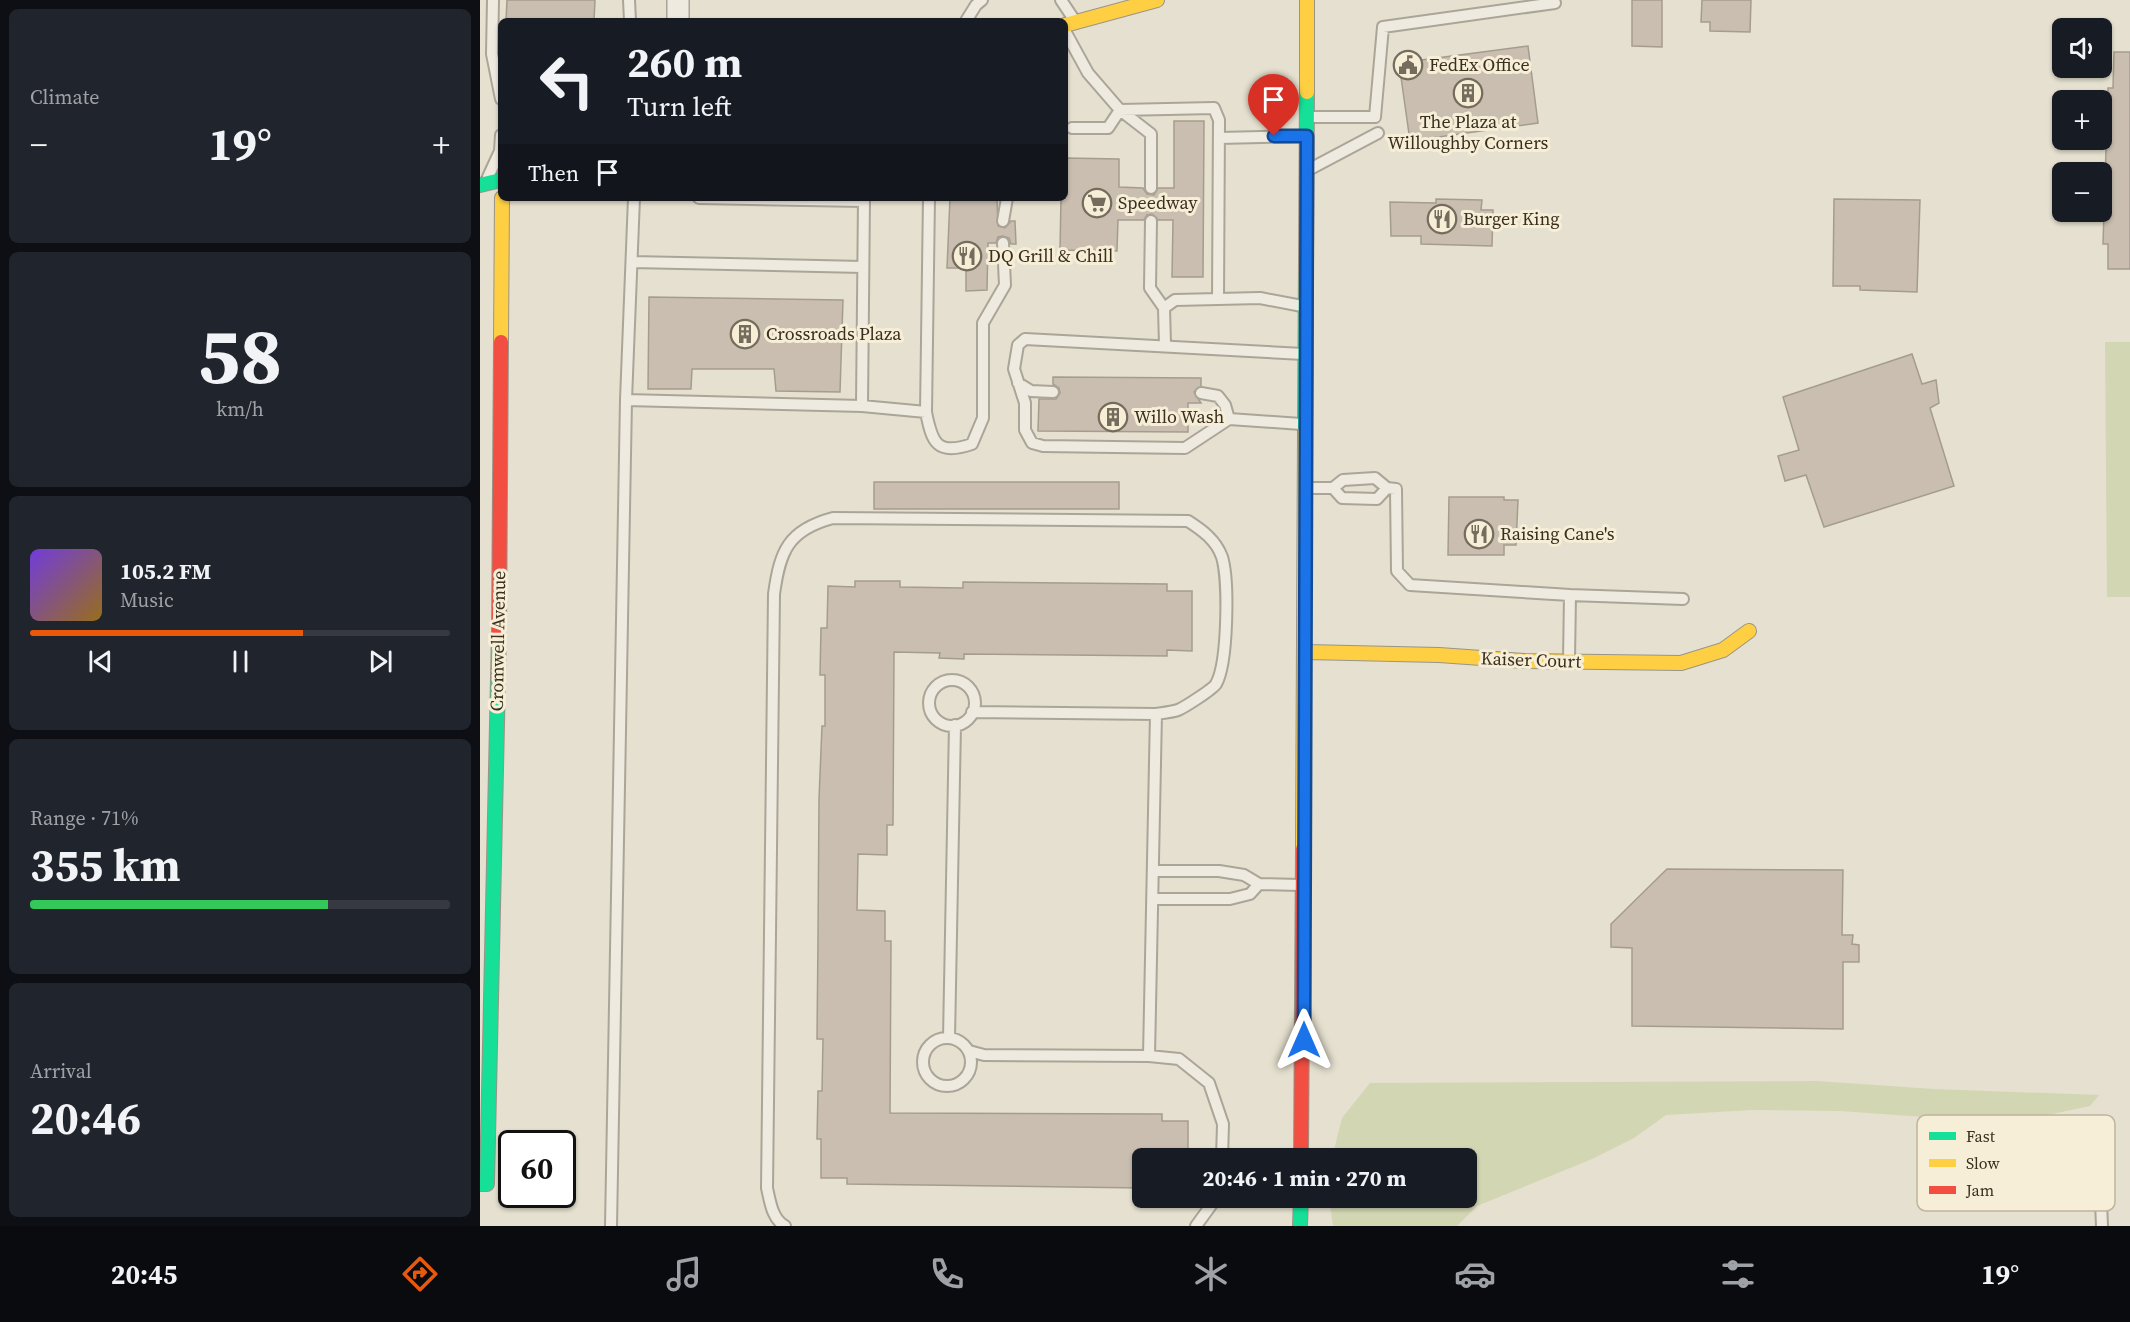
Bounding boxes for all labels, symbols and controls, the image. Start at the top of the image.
map controls [2052,18,2112,222]
button: sound [2052,18,2112,78]
text: 260 m [627,33,742,91]
icon: left [528,42,606,120]
public building icon: FedEx Office [1392,49,1424,81]
place label: FedEx Office [1429,52,1530,77]
pin [1248,74,1299,136]
building icon: The Plaza at Willoughby Corners [1452,77,1484,109]
text: Climate [30,83,99,111]
icon: arrive [1257,83,1290,116]
text: Turn left [627,88,731,125]
button: + [2052,90,2112,150]
place label: The Plaza at Willoughby Corners [1388,109,1549,155]
text: 19° [208,113,272,175]
text: − [30,122,48,167]
text: + [432,122,450,167]
icon: arrive [591,156,624,189]
text: Then [528,158,579,188]
button: − [2052,162,2112,222]
supermarket icon: Speedway [1081,187,1113,219]
place label: Speedway [1118,190,1198,215]
restaurant icon: Burger King [1426,203,1458,235]
place label: Burger King [1463,206,1560,231]
restaurant icon: DQ Grill & Chill [951,240,983,272]
place label: DQ Grill & Chill [988,243,1113,268]
text: 58 [198,302,282,409]
building icon: Crossroads Plaza [729,318,761,350]
place label: Crossroads Plaza [766,321,902,346]
text: km/h [216,395,264,423]
building icon: Willo Wash [1097,401,1129,433]
place label: Willo Wash [1134,404,1224,429]
restaurant icon: Raising Cane's [1463,518,1495,550]
place label: Raising Cane's [1500,521,1615,546]
text: 105.2 FM [120,556,211,586]
street label: Cromwell Avenue [484,570,511,712]
text: Music [120,586,174,614]
icon: previous [84,645,117,678]
icon: pause [224,645,257,678]
icon: next [364,645,397,678]
street label: Kaiser Court [1480,645,1582,674]
text: Range · 71% [30,804,139,832]
text: 355 km [30,834,181,896]
position arrow [1272,1008,1336,1072]
text: Arrival [30,1057,92,1085]
text: 20:46 [30,1087,141,1149]
legend [1917,1115,2115,1211]
text: Fast [1966,1125,1996,1147]
speed limit sign: 60 [498,1130,576,1208]
text: Slow [1966,1152,2001,1174]
text: 20:46 · 1 min · 270 m [1203,1163,1406,1193]
text: Jam [1965,1179,1994,1201]
icon: directions [399,1253,441,1295]
icon: music [663,1253,705,1295]
icon: phone [926,1253,968,1295]
icon: climate [1190,1253,1232,1295]
icon: car [1454,1253,1496,1295]
icon: filters [1717,1253,1759,1295]
text: 20:45 [111,1256,177,1293]
text: 19° [1981,1256,2019,1293]

